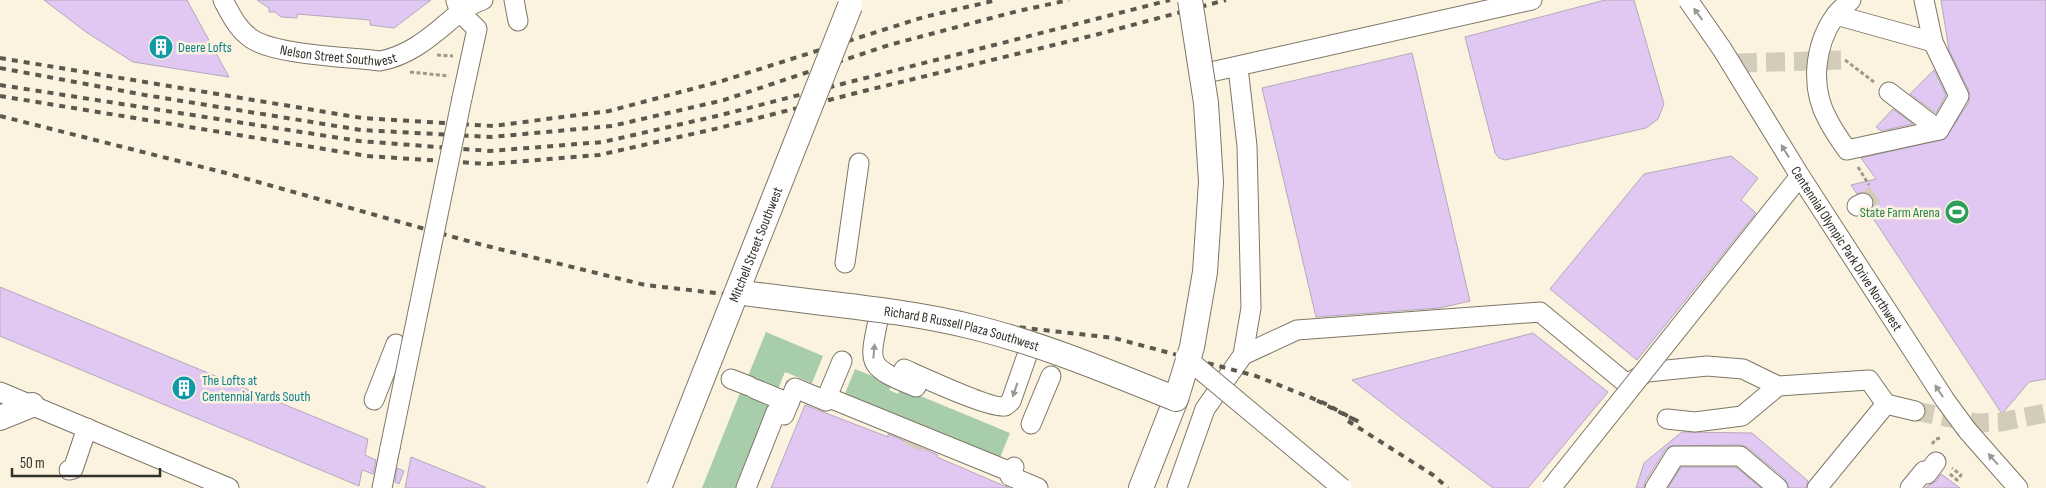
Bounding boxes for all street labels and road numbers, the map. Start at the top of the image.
street label: Nelson Street Southwest [279,41,399,70]
street label: Centennial Olympic Park Drive Northwest [1787,163,1906,334]
street label: Mitchell Street Southwest [725,184,786,304]
street label: Richard B Russell Plaza Southwest [883,302,1042,354]

